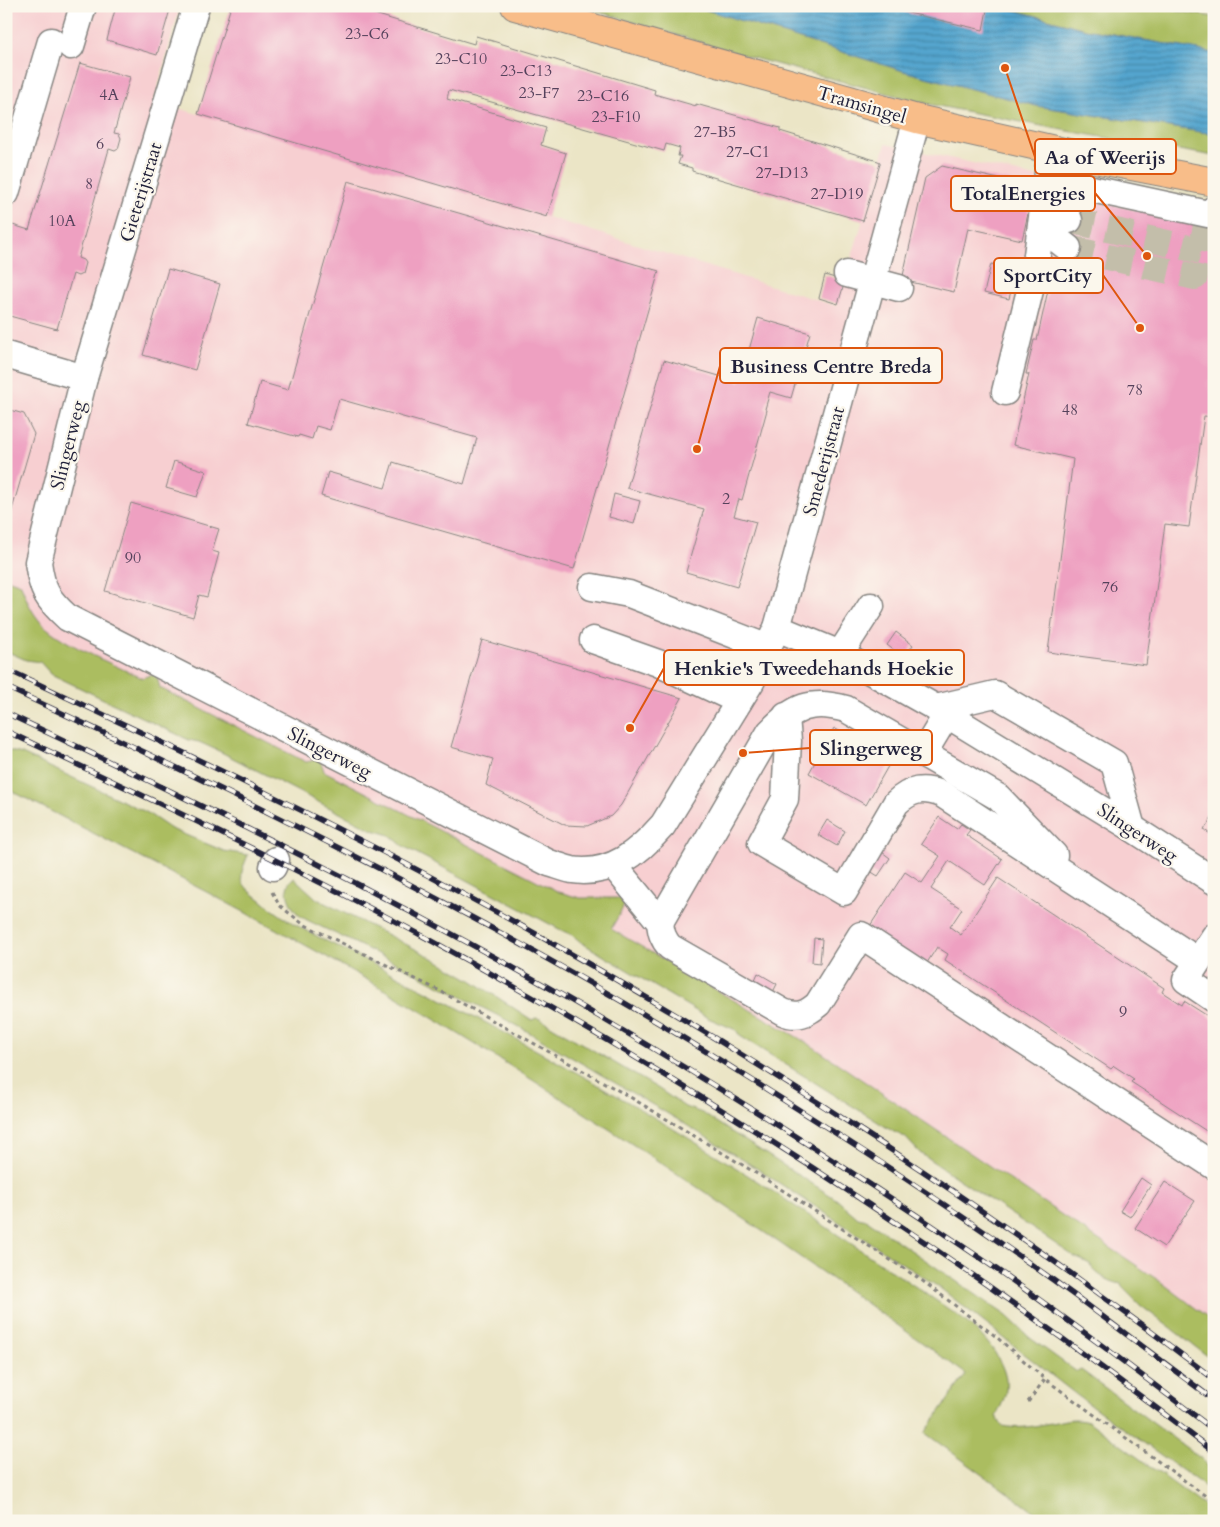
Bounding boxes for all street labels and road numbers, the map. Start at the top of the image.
street label: Tramsingel [814,80,910,130]
street label: Gieterijstraat [113,139,168,245]
street label: Slingerweg [44,398,92,493]
street label: Smederijstraat [797,404,851,519]
street label: Slingerweg [283,721,376,785]
street label: Slingerweg [1092,797,1183,869]

